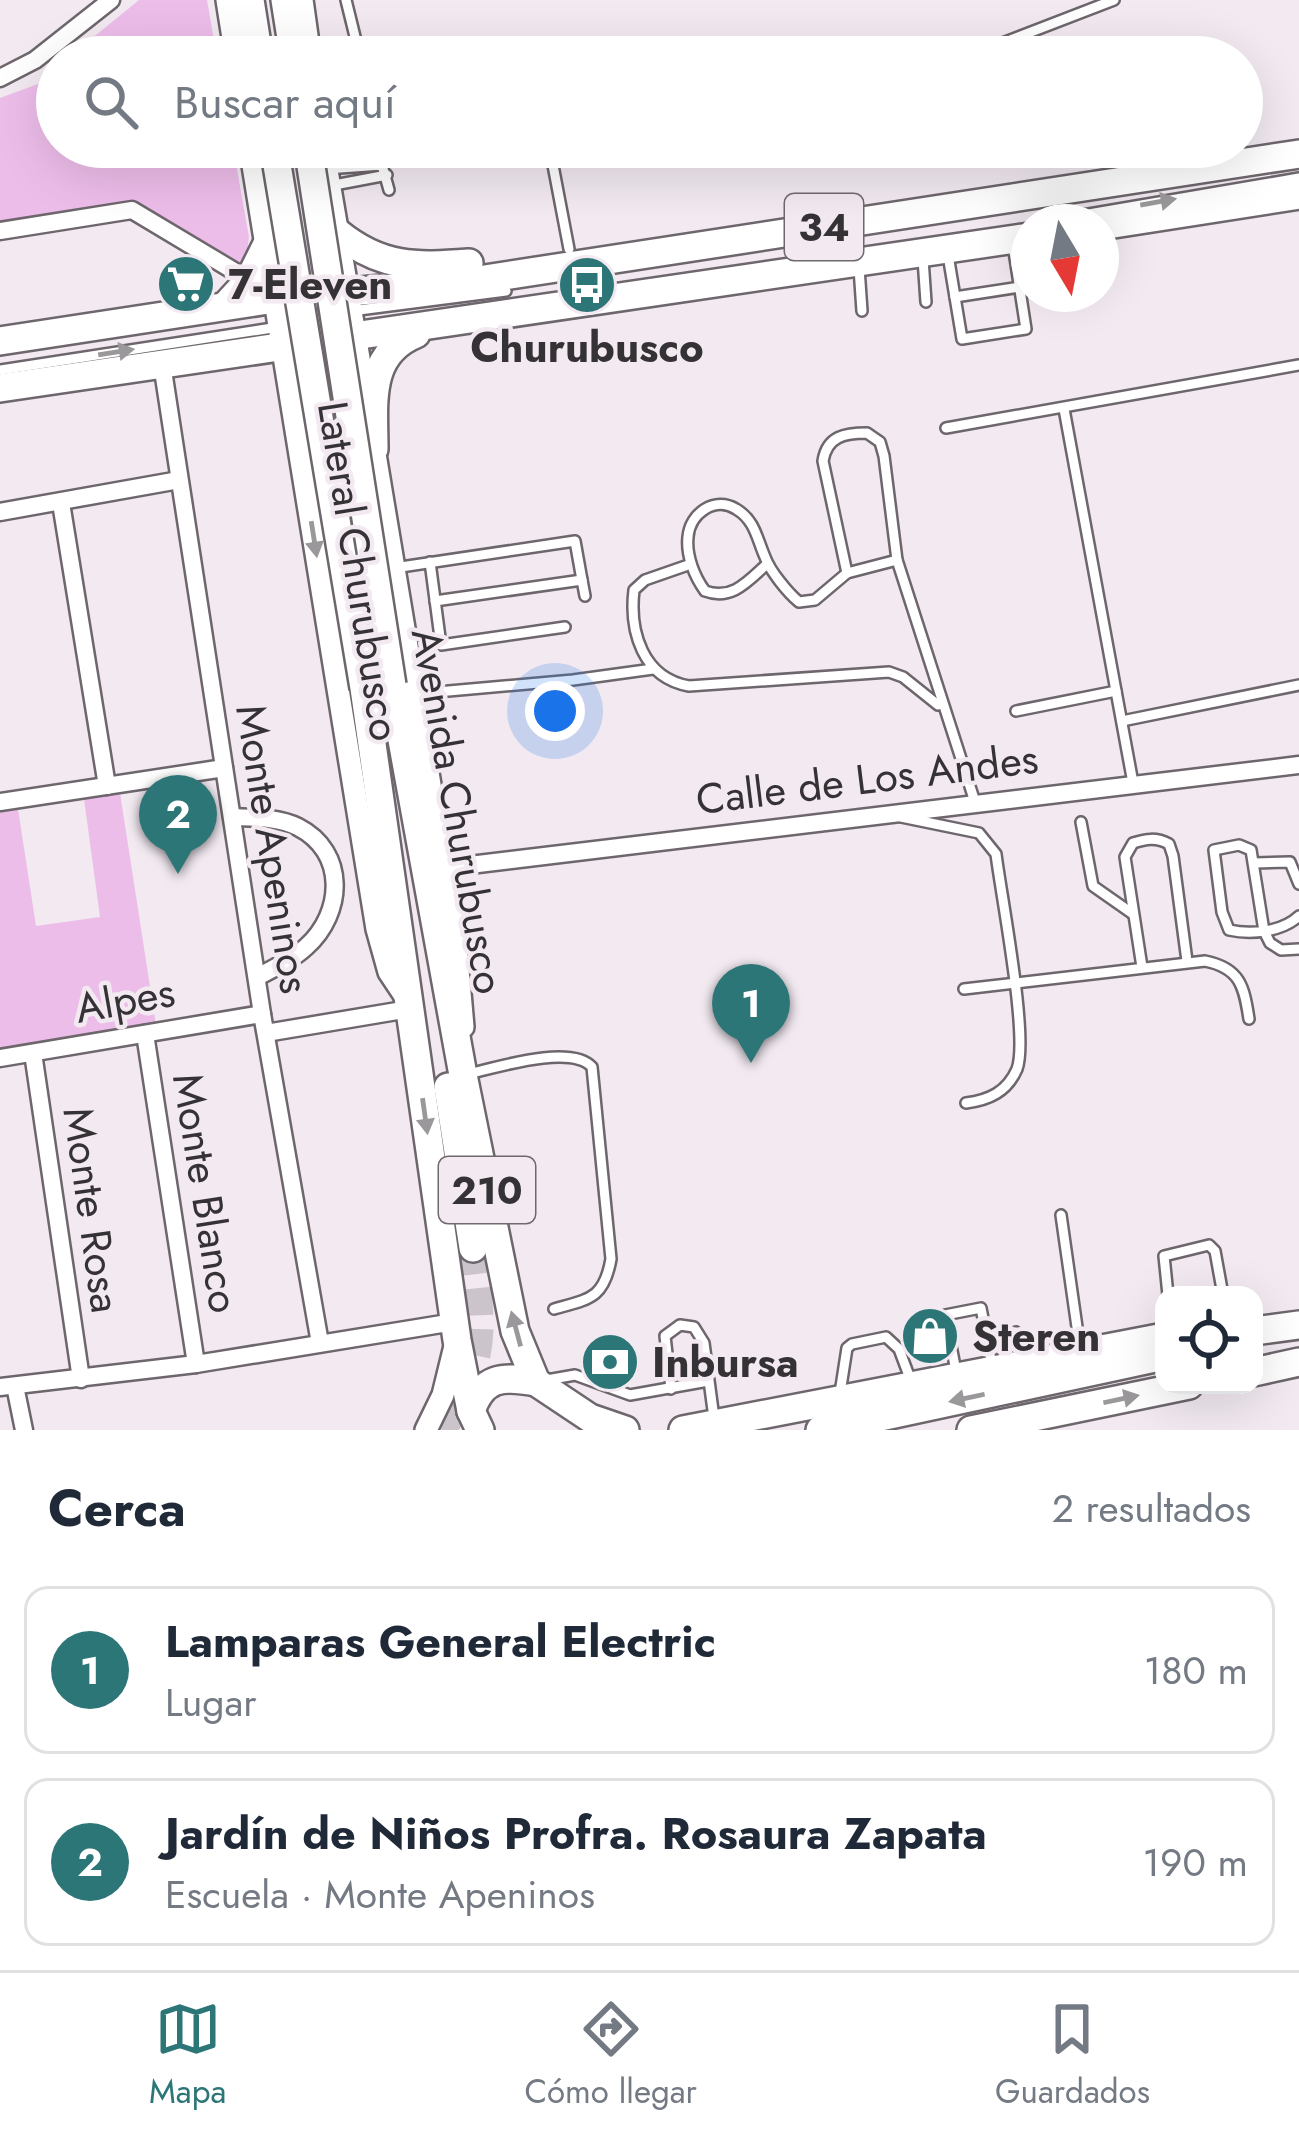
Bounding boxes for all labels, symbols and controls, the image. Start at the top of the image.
search box [36,36,1263,168]
icon: search [78,69,144,135]
text: Buscar aquí [174,70,396,135]
one-way arrow [1139,193,1177,211]
road number: 34 [785,194,863,260]
north arrow [1011,204,1119,312]
supermarket icon: 7-Eleven [155,253,217,315]
place label: 7-Eleven [228,254,392,315]
bus stop icon: Churubusco [556,254,618,316]
place label: Churubusco [470,317,704,378]
one-way arrow [97,343,135,361]
street label: Lateral Churubusco [302,397,416,745]
one-way arrow [306,520,324,558]
street label: Avenida Churubusco [396,623,520,999]
your location [525,681,585,741]
street label: Monte Apeninos [220,700,326,998]
street label: Calle de Los Andes [692,728,1042,830]
pin: 2 [139,775,217,874]
street label: Alpes [71,961,179,1039]
pin: 1 [712,964,790,1063]
street label: Monte Blanco [157,1069,255,1317]
one-way arrow [416,1098,435,1135]
street label: Monte Rosa [47,1103,137,1317]
road number: 210 [439,1157,535,1223]
map controls [1155,1286,1263,1394]
button: locate [1155,1286,1263,1394]
shop icon: Steren [899,1305,961,1367]
place label: Steren [972,1306,1101,1367]
one-way arrow [506,1310,525,1347]
bank icon: Inbursa [579,1331,641,1393]
place label: Inbursa [652,1332,799,1393]
one-way arrow [1103,1389,1141,1408]
one-way arrow [948,1390,986,1409]
text: Cerca [48,1471,186,1545]
text: 2 resultados [1052,1480,1251,1537]
text: Lamparas General Electric [165,1609,716,1674]
text: 1 [80,1642,100,1699]
text: 180 m [1144,1642,1248,1699]
text: Lugar [165,1674,257,1731]
text: Jardín de Niños Profra. Rosaura Zapata [165,1801,987,1866]
text: 2 [77,1834,103,1891]
text: 190 m [1142,1834,1248,1891]
text: Escuela · Monte Apeninos [165,1866,595,1923]
tab: Mapa [149,1996,226,2115]
tab: Cómo llegar [524,1996,697,2115]
tab: Guardados [995,1996,1150,2115]

